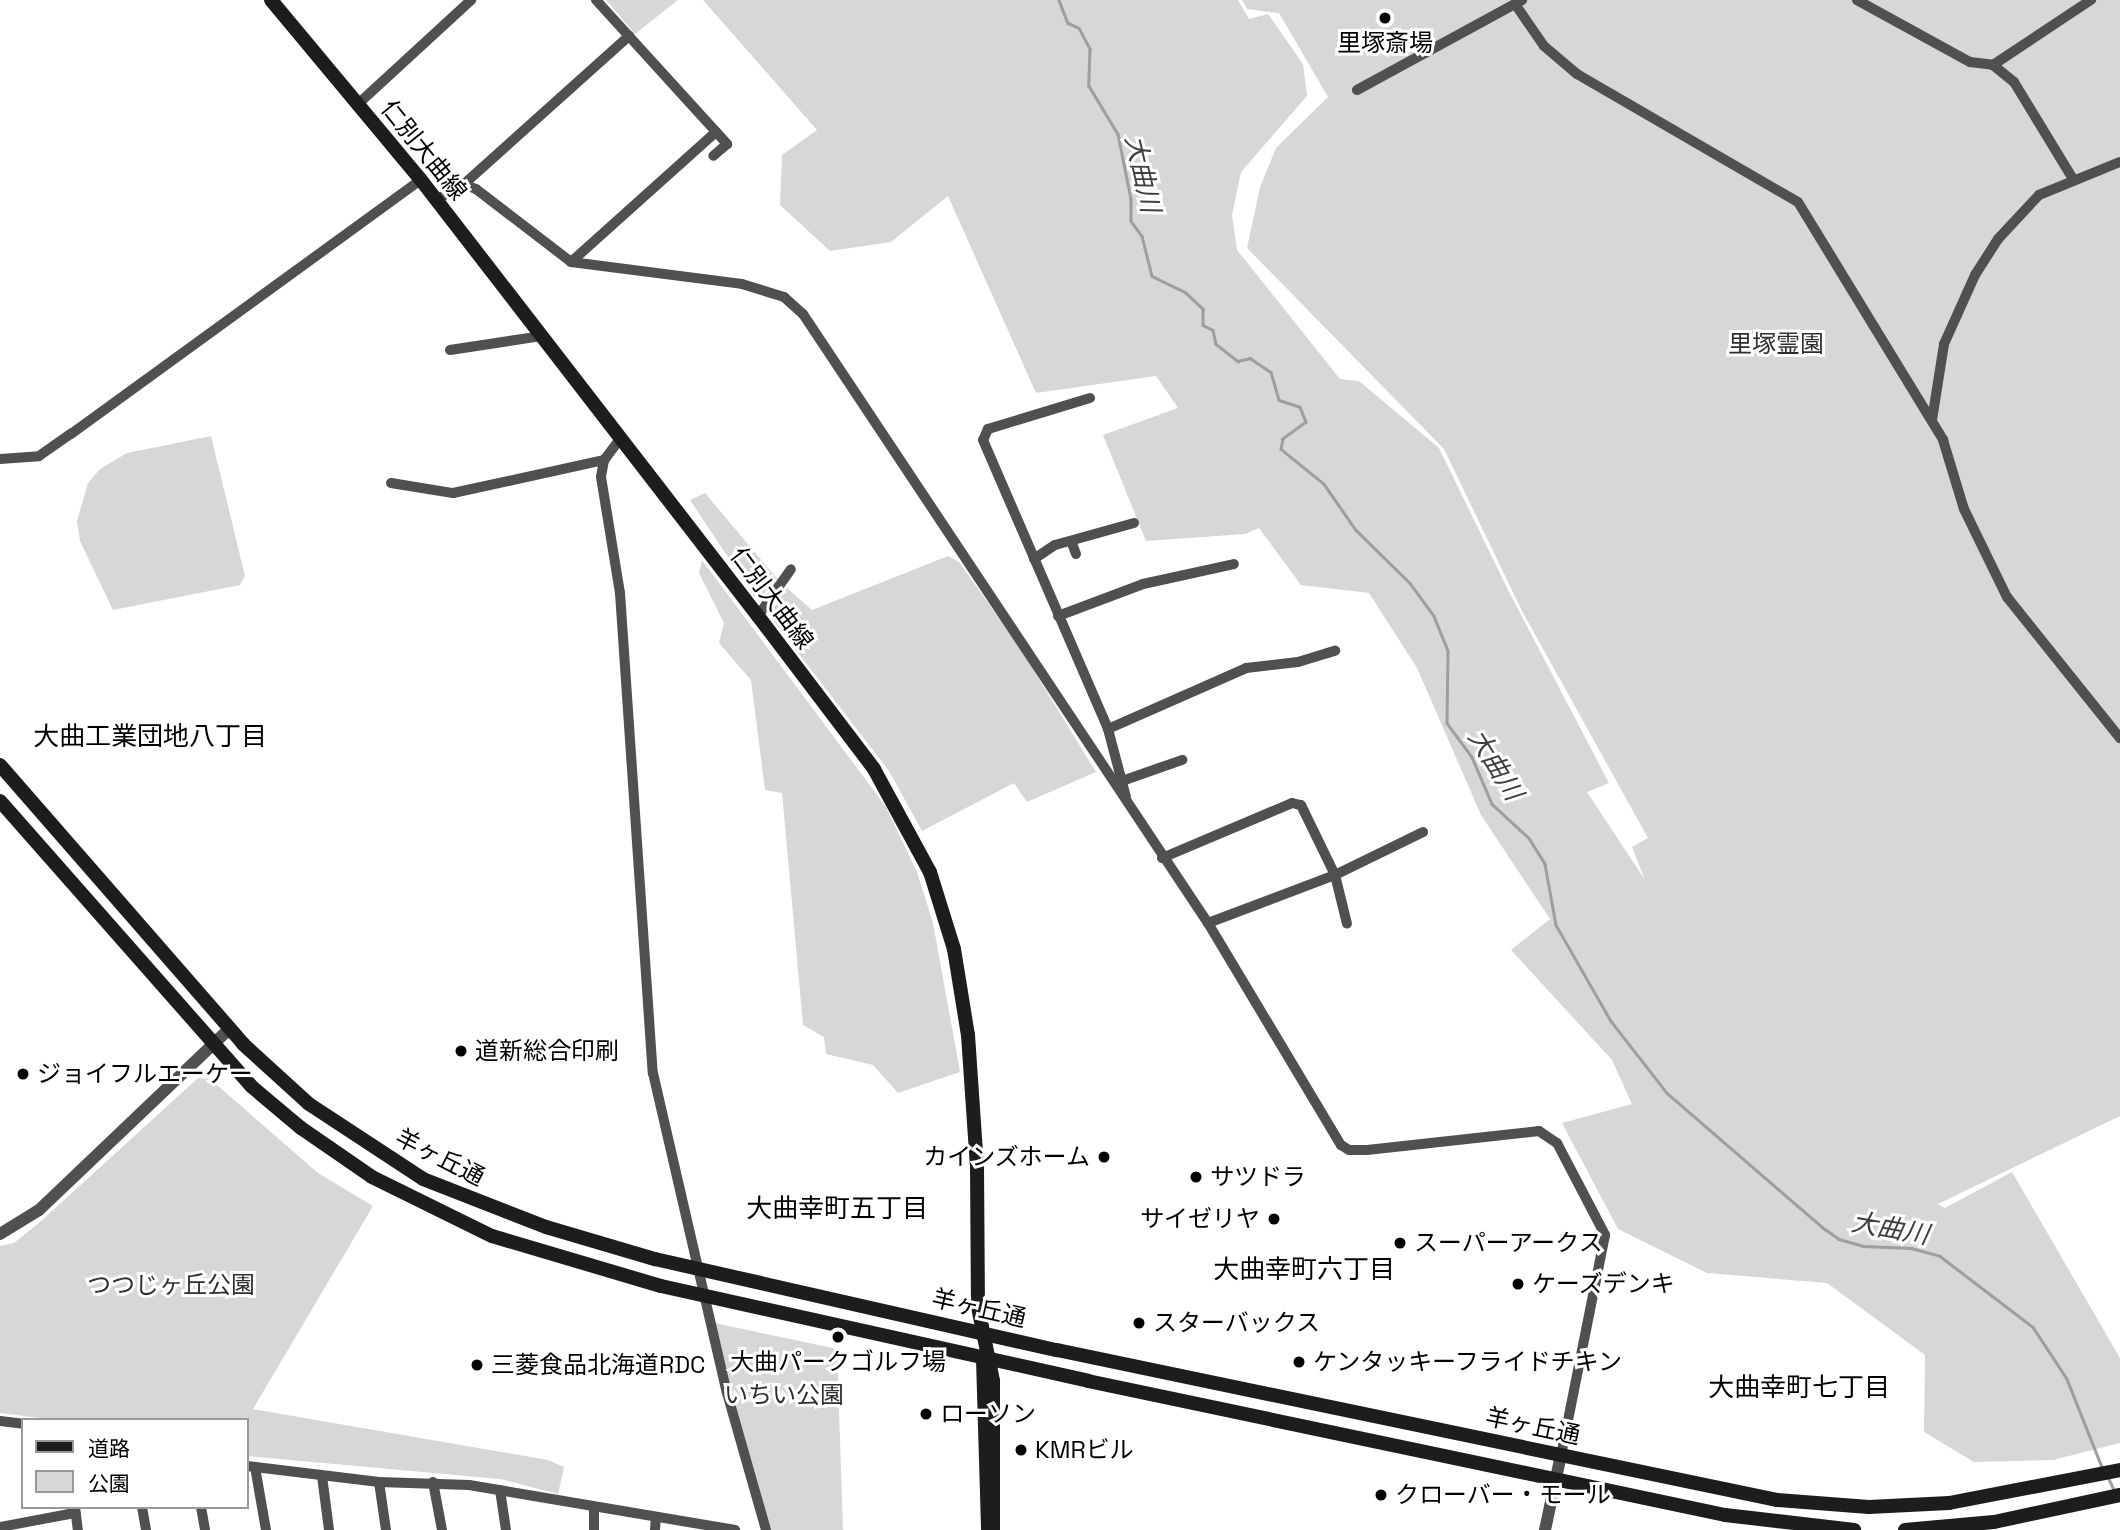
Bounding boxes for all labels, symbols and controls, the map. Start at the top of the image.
marker: 里塚斎場 [1377,10,1393,26]
place label: 里塚斎場 [1337,29,1433,57]
street label: 仁別大曲線 [375,94,473,206]
water label: 大曲川 [1118,132,1166,216]
park label: 里塚霊園 [1728,330,1824,358]
street label: 仁別大曲線 [724,541,820,655]
district label: 大曲工業団地八丁目 [33,721,267,753]
water label: 大曲川 [1461,724,1529,806]
place label: 道新総合印刷 [475,1037,619,1065]
marker: 道新総合印刷 [453,1043,469,1059]
place label: ジョイフルエーケー [37,1060,253,1088]
marker: ジョイフルエーケー [15,1066,31,1082]
street label: 羊ヶ丘通 [391,1122,489,1192]
place label: カインズホーム [922,1143,1090,1171]
marker: カインズホーム [1096,1149,1112,1165]
place label: サツドラ [1210,1163,1306,1191]
marker: サツドラ [1188,1169,1204,1185]
district label: 大曲幸町五丁目 [746,1193,928,1225]
place label: サイゼリヤ [1140,1205,1260,1233]
water label: 大曲川 [1849,1207,1931,1251]
marker: サイゼリヤ [1266,1211,1282,1227]
place label: スーパーアークス [1414,1229,1605,1257]
marker: スーパーアークス [1392,1235,1408,1251]
district label: 大曲幸町六丁目 [1213,1254,1395,1286]
place label: ケーズデンキ [1532,1270,1676,1298]
park label: つつじヶ丘公園 [87,1271,255,1299]
marker: ケーズデンキ [1510,1276,1526,1292]
street label: 羊ヶ丘通 [929,1283,1029,1333]
place label: スターバックス [1153,1309,1321,1337]
marker: スターバックス [1131,1315,1147,1331]
marker: 大曲パークゴルフ場 [830,1329,846,1345]
place label: 大曲パークゴルフ場 [730,1348,946,1376]
place label: ケンタッキーフライドチキン [1313,1348,1625,1376]
place label: 三菱食品北海道RDC [491,1351,705,1379]
marker: ケンタッキーフライドチキン [1291,1354,1307,1370]
marker: 三菱食品北海道RDC [469,1357,485,1373]
district label: 大曲幸町七丁目 [1708,1372,1890,1404]
park label: いちい公園 [724,1381,844,1409]
place label: ローソン [940,1400,1036,1428]
street label: 羊ヶ丘通 [1483,1402,1583,1450]
marker: ローソン [918,1406,934,1422]
legend [21,1418,248,1509]
text: 道路 [88,1435,130,1462]
place label: KMRビル [1035,1436,1134,1464]
marker: KMRビル [1013,1442,1029,1458]
text: 公園 [88,1470,130,1497]
place label: クローバー・モール [1395,1481,1611,1509]
marker: クローバー・モール [1373,1487,1389,1503]

